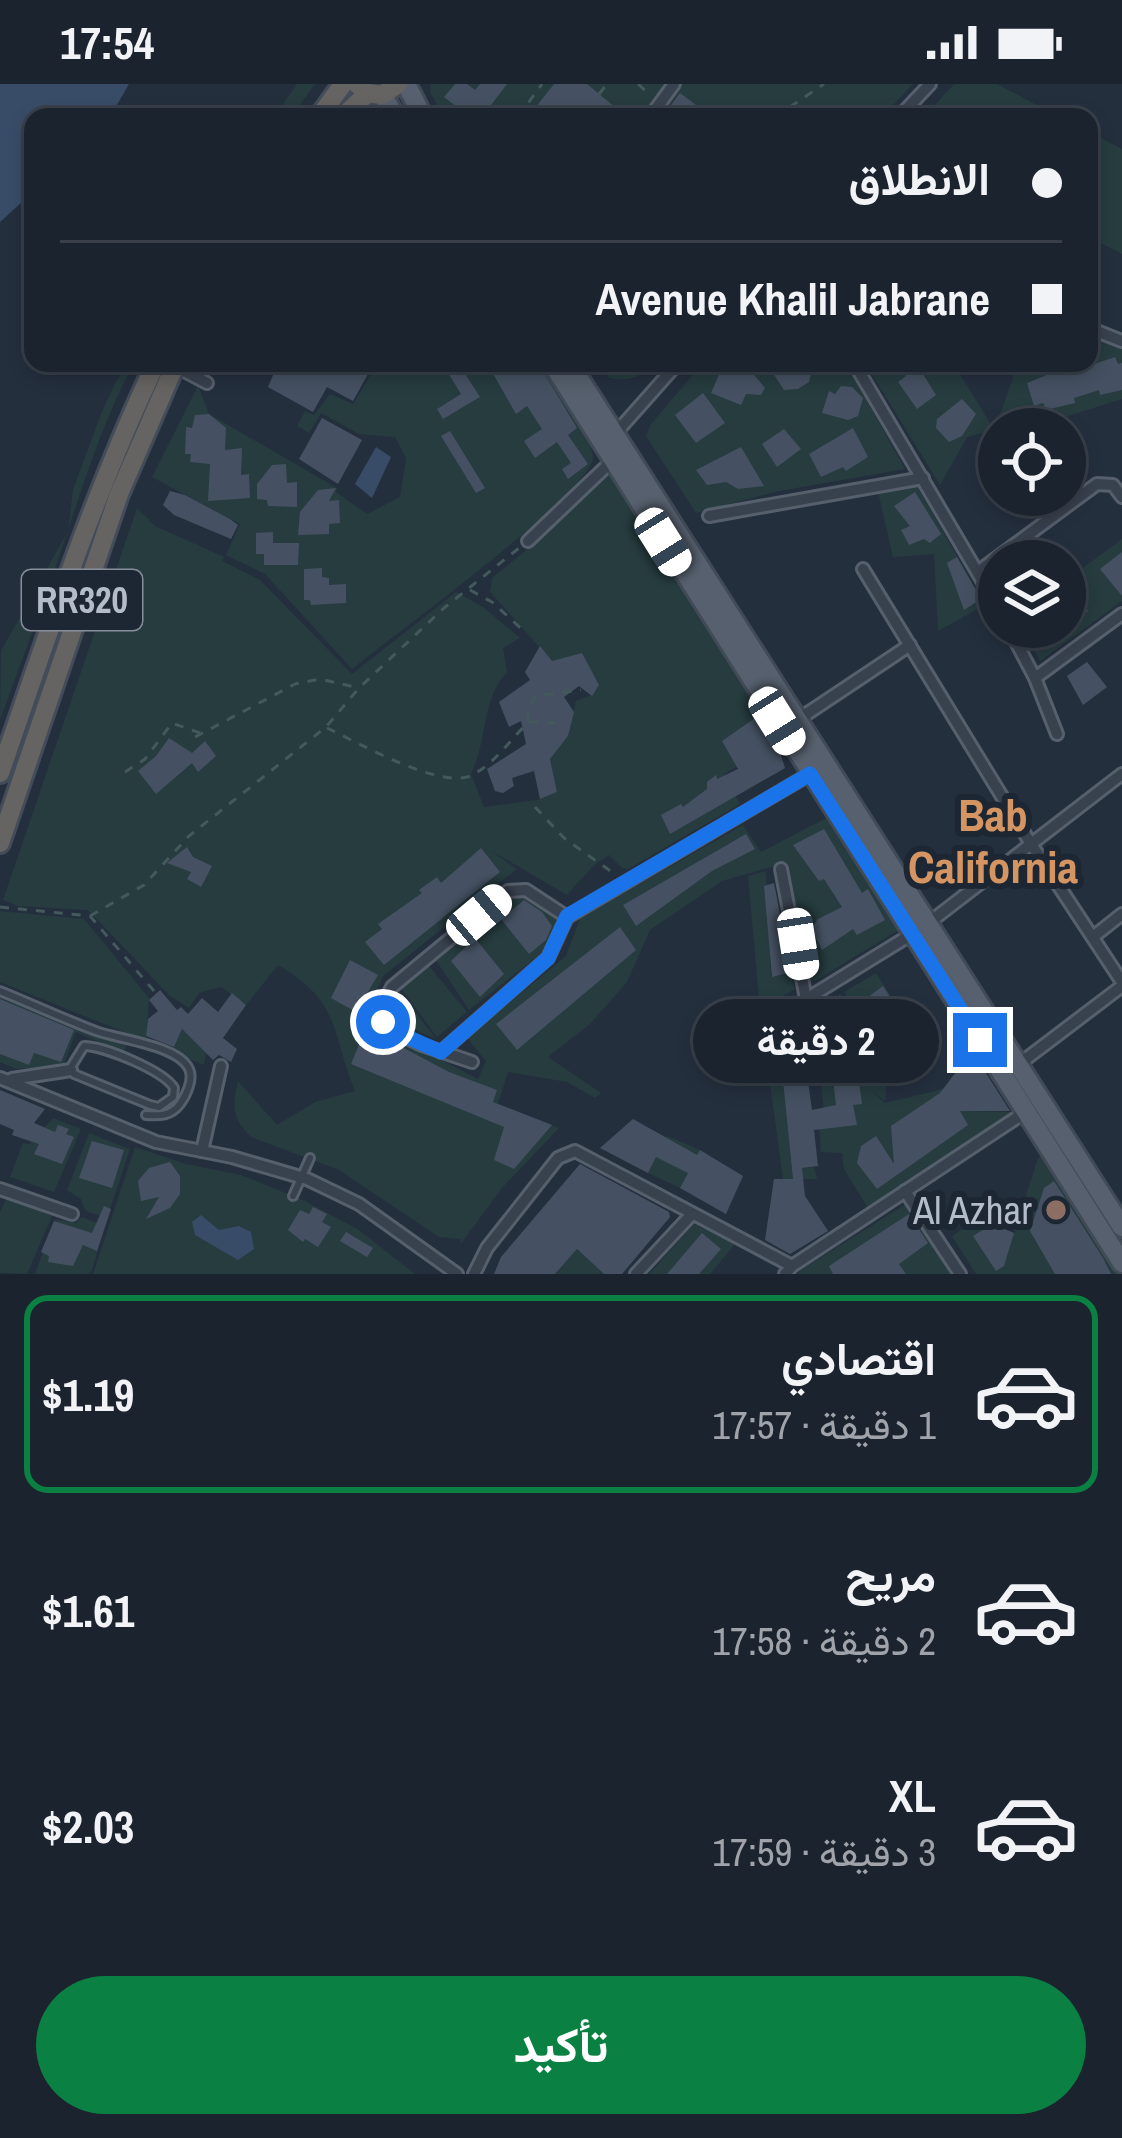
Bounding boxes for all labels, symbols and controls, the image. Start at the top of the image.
text: 17:54 [60,12,154,73]
text: الانطلاق [849,148,990,209]
text: Avenue Khalil Jabrane [596,268,990,329]
map controls [978,408,1086,648]
button: locate [978,408,1086,516]
car [629,502,697,582]
button: layers [978,540,1086,648]
road number: RR320 [22,570,142,630]
car [743,681,811,761]
district label: Bab California [908,784,1079,897]
car [440,878,518,952]
car [775,906,821,982]
route start [356,995,410,1049]
callout: 2 دقيقة [692,998,938,1082]
route end [953,1013,1007,1067]
text: 2 دقيقة [757,1015,875,1067]
place label: Al Azhar [912,1184,1032,1236]
marker: Al Azhar [1043,1197,1069,1223]
text: اقتصادي [781,1328,936,1389]
icon: car [972,1340,1080,1448]
text: $1.19 [42,1364,134,1425]
text: 1 دقيقة · 17:57 [712,1399,936,1451]
text: مريح [845,1544,936,1605]
icon: car [972,1556,1080,1664]
text: $1.61 [42,1580,134,1641]
text: 2 دقيقة · 17:58 [712,1615,936,1667]
text: XL [889,1765,936,1826]
icon: car [972,1772,1080,1880]
text: $2.03 [42,1796,134,1857]
text: 3 دقيقة · 17:59 [712,1826,936,1878]
button: تأكيد [36,1976,1086,2114]

